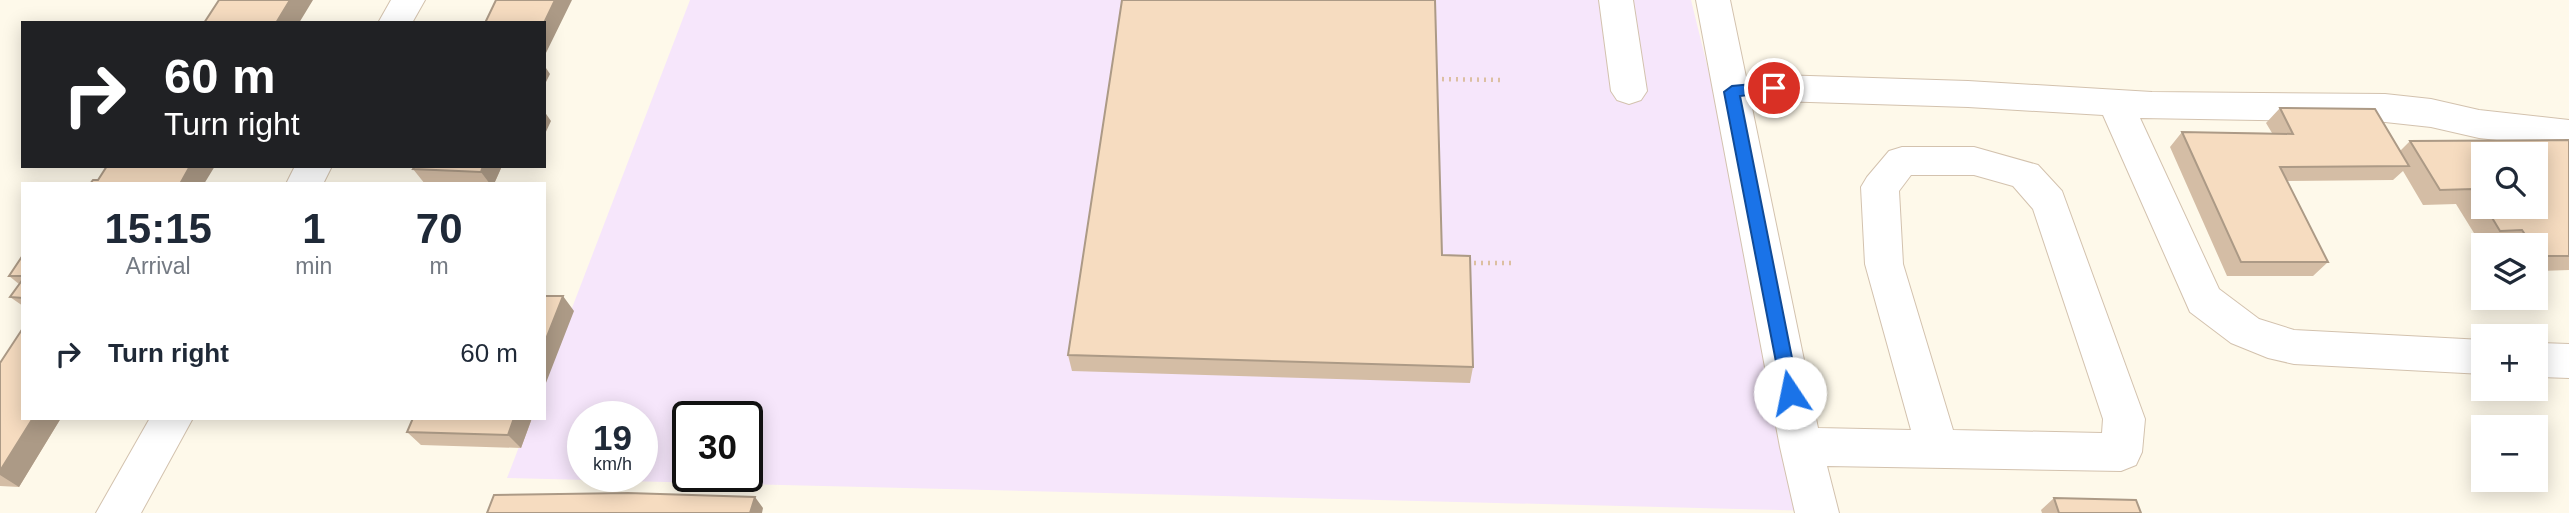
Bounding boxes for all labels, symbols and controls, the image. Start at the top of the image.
icon: right [49,49,140,140]
text: 60 m [164,49,276,103]
pin [1744,58,1804,118]
icon: arrive [1755,69,1793,107]
text: Turn right [164,106,300,142]
map controls [2471,142,2548,492]
button: search [2471,142,2548,219]
text: 15:15 [104,205,212,252]
text: 1 [302,205,326,252]
text: 70 [416,205,463,252]
button: layers [2471,233,2548,310]
text: Arrival [126,253,191,279]
text: min [295,253,332,279]
text: m [430,253,449,279]
button: + [2471,324,2548,401]
icon: right [49,335,87,373]
text: Turn right [108,338,229,368]
text: 60 m [460,338,518,368]
position arrow [1753,356,1827,430]
speed limit sign: 30 [672,401,763,492]
button: − [2471,415,2548,492]
text: 19 [593,418,632,457]
text: km/h [593,454,632,474]

